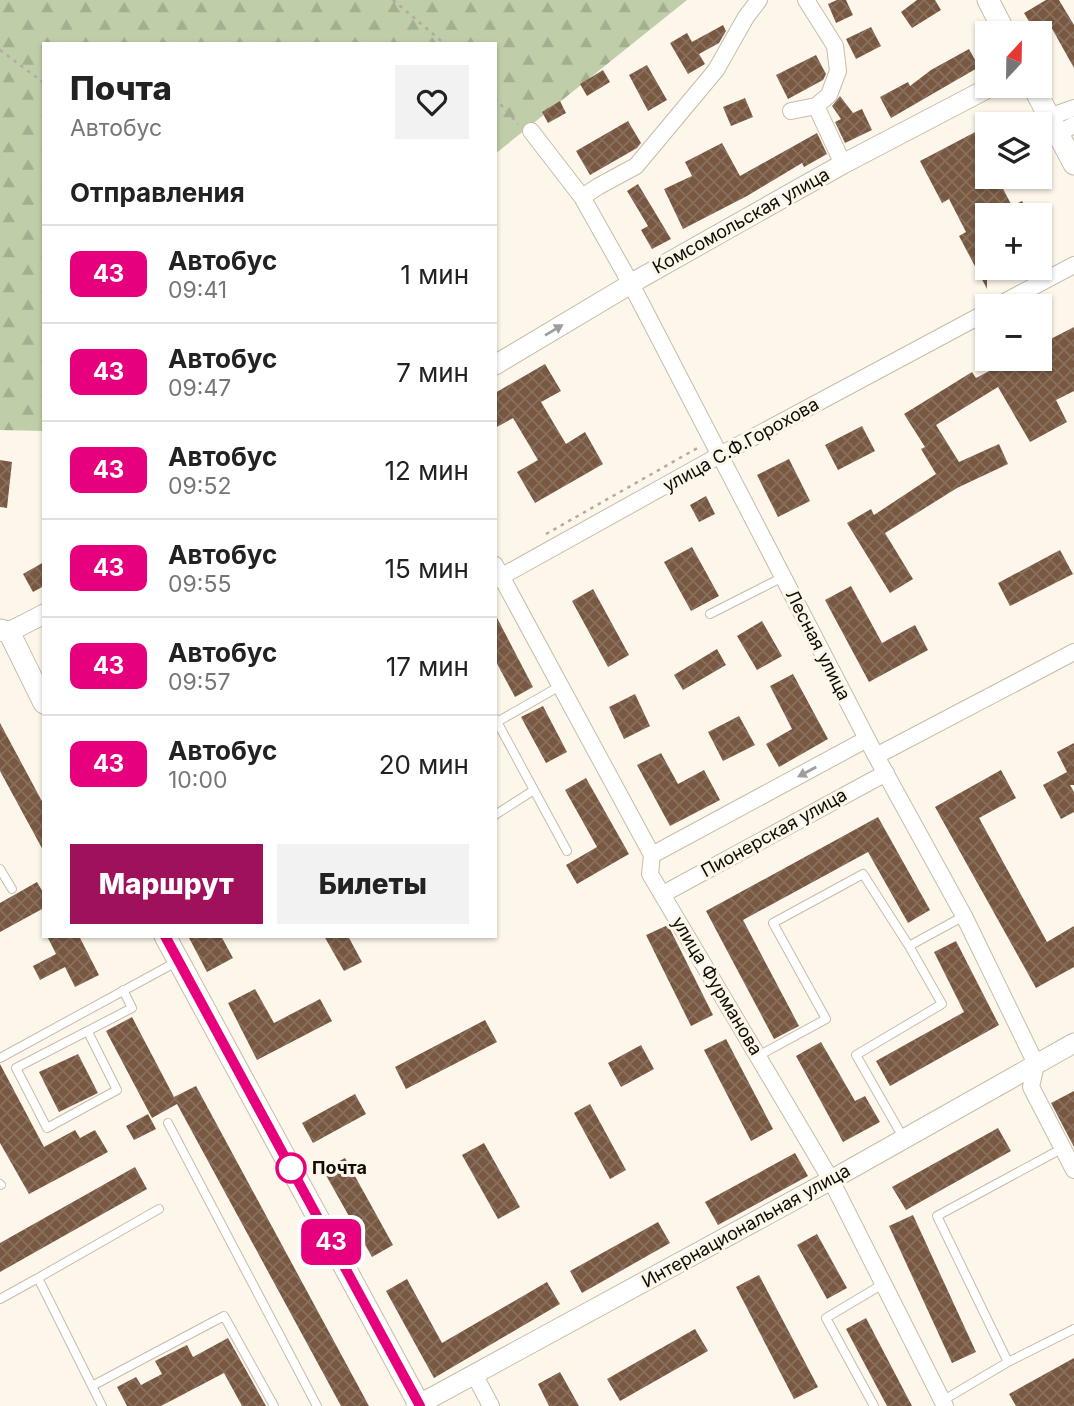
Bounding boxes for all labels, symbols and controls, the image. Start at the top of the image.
north arrow [975,21,1052,98]
map controls [975,21,1052,371]
button: heart [395,65,469,139]
text: Почта [70,68,172,108]
button: layers [975,112,1052,189]
text: Автобус [70,114,162,142]
street label: Комсомольская улица [649,163,833,278]
text: Отправления [70,177,245,208]
button: + [975,203,1052,280]
text: Автобус [168,245,277,276]
text: 43 [93,259,124,288]
text: 1 мин [400,259,469,290]
text: 09:41 [168,276,227,304]
button: − [975,294,1052,371]
one-way arrow [544,323,563,336]
text: Автобус [168,343,277,374]
text: 43 [93,357,124,386]
text: 7 мин [396,357,469,388]
text: 09:47 [168,374,231,402]
street label: улица С.Ф.Горохова [659,393,822,496]
text: Автобус [168,441,277,472]
text: 43 [93,455,124,484]
text: 12 мин [384,455,469,486]
text: 09:52 [168,472,231,500]
text: Автобус [168,539,277,570]
text: 43 [93,553,124,582]
text: 15 мин [385,553,469,584]
text: 09:55 [168,570,231,598]
street label: Лесная улица [782,586,855,704]
text: Автобус [168,637,277,668]
text: 43 [93,651,124,680]
text: 17 мин [386,651,469,682]
text: 09:57 [168,668,230,696]
text: Автобус [168,735,277,766]
text: 43 [93,749,124,778]
text: 20 мин [379,749,469,780]
text: 10:00 [168,766,228,794]
one-way arrow [797,766,817,778]
street label: Пионерская улица [697,784,850,881]
button: Маршрут [70,844,263,924]
button: Билеты [277,844,469,924]
street label: улица Фурманова [668,913,767,1059]
marker: Почта [276,1153,306,1183]
place label: Почта [312,1157,367,1178]
street label: Интернациональная улица [638,1159,854,1292]
line badge: 43 [300,1219,362,1265]
text: 43 [315,1227,347,1256]

